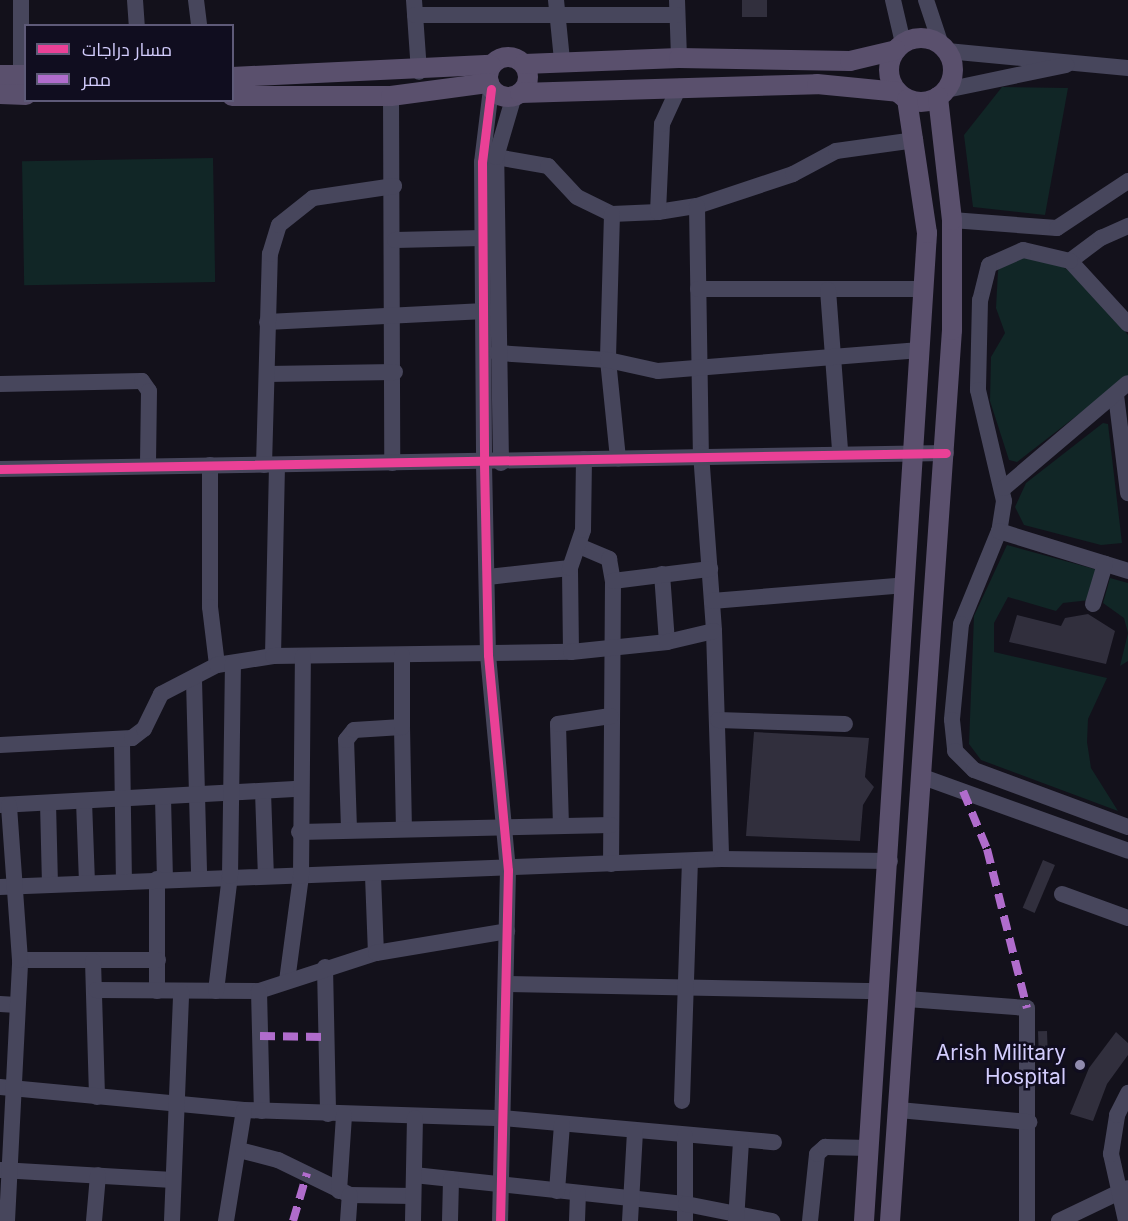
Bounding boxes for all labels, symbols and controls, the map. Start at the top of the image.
legend [24,24,234,102]
text: مسار دراجات [82,39,172,60]
text: ممر [82,69,111,90]
place label: Arish Military Hospital [936,1040,1066,1090]
marker: Arish Military Hospital [1071,1056,1089,1074]

